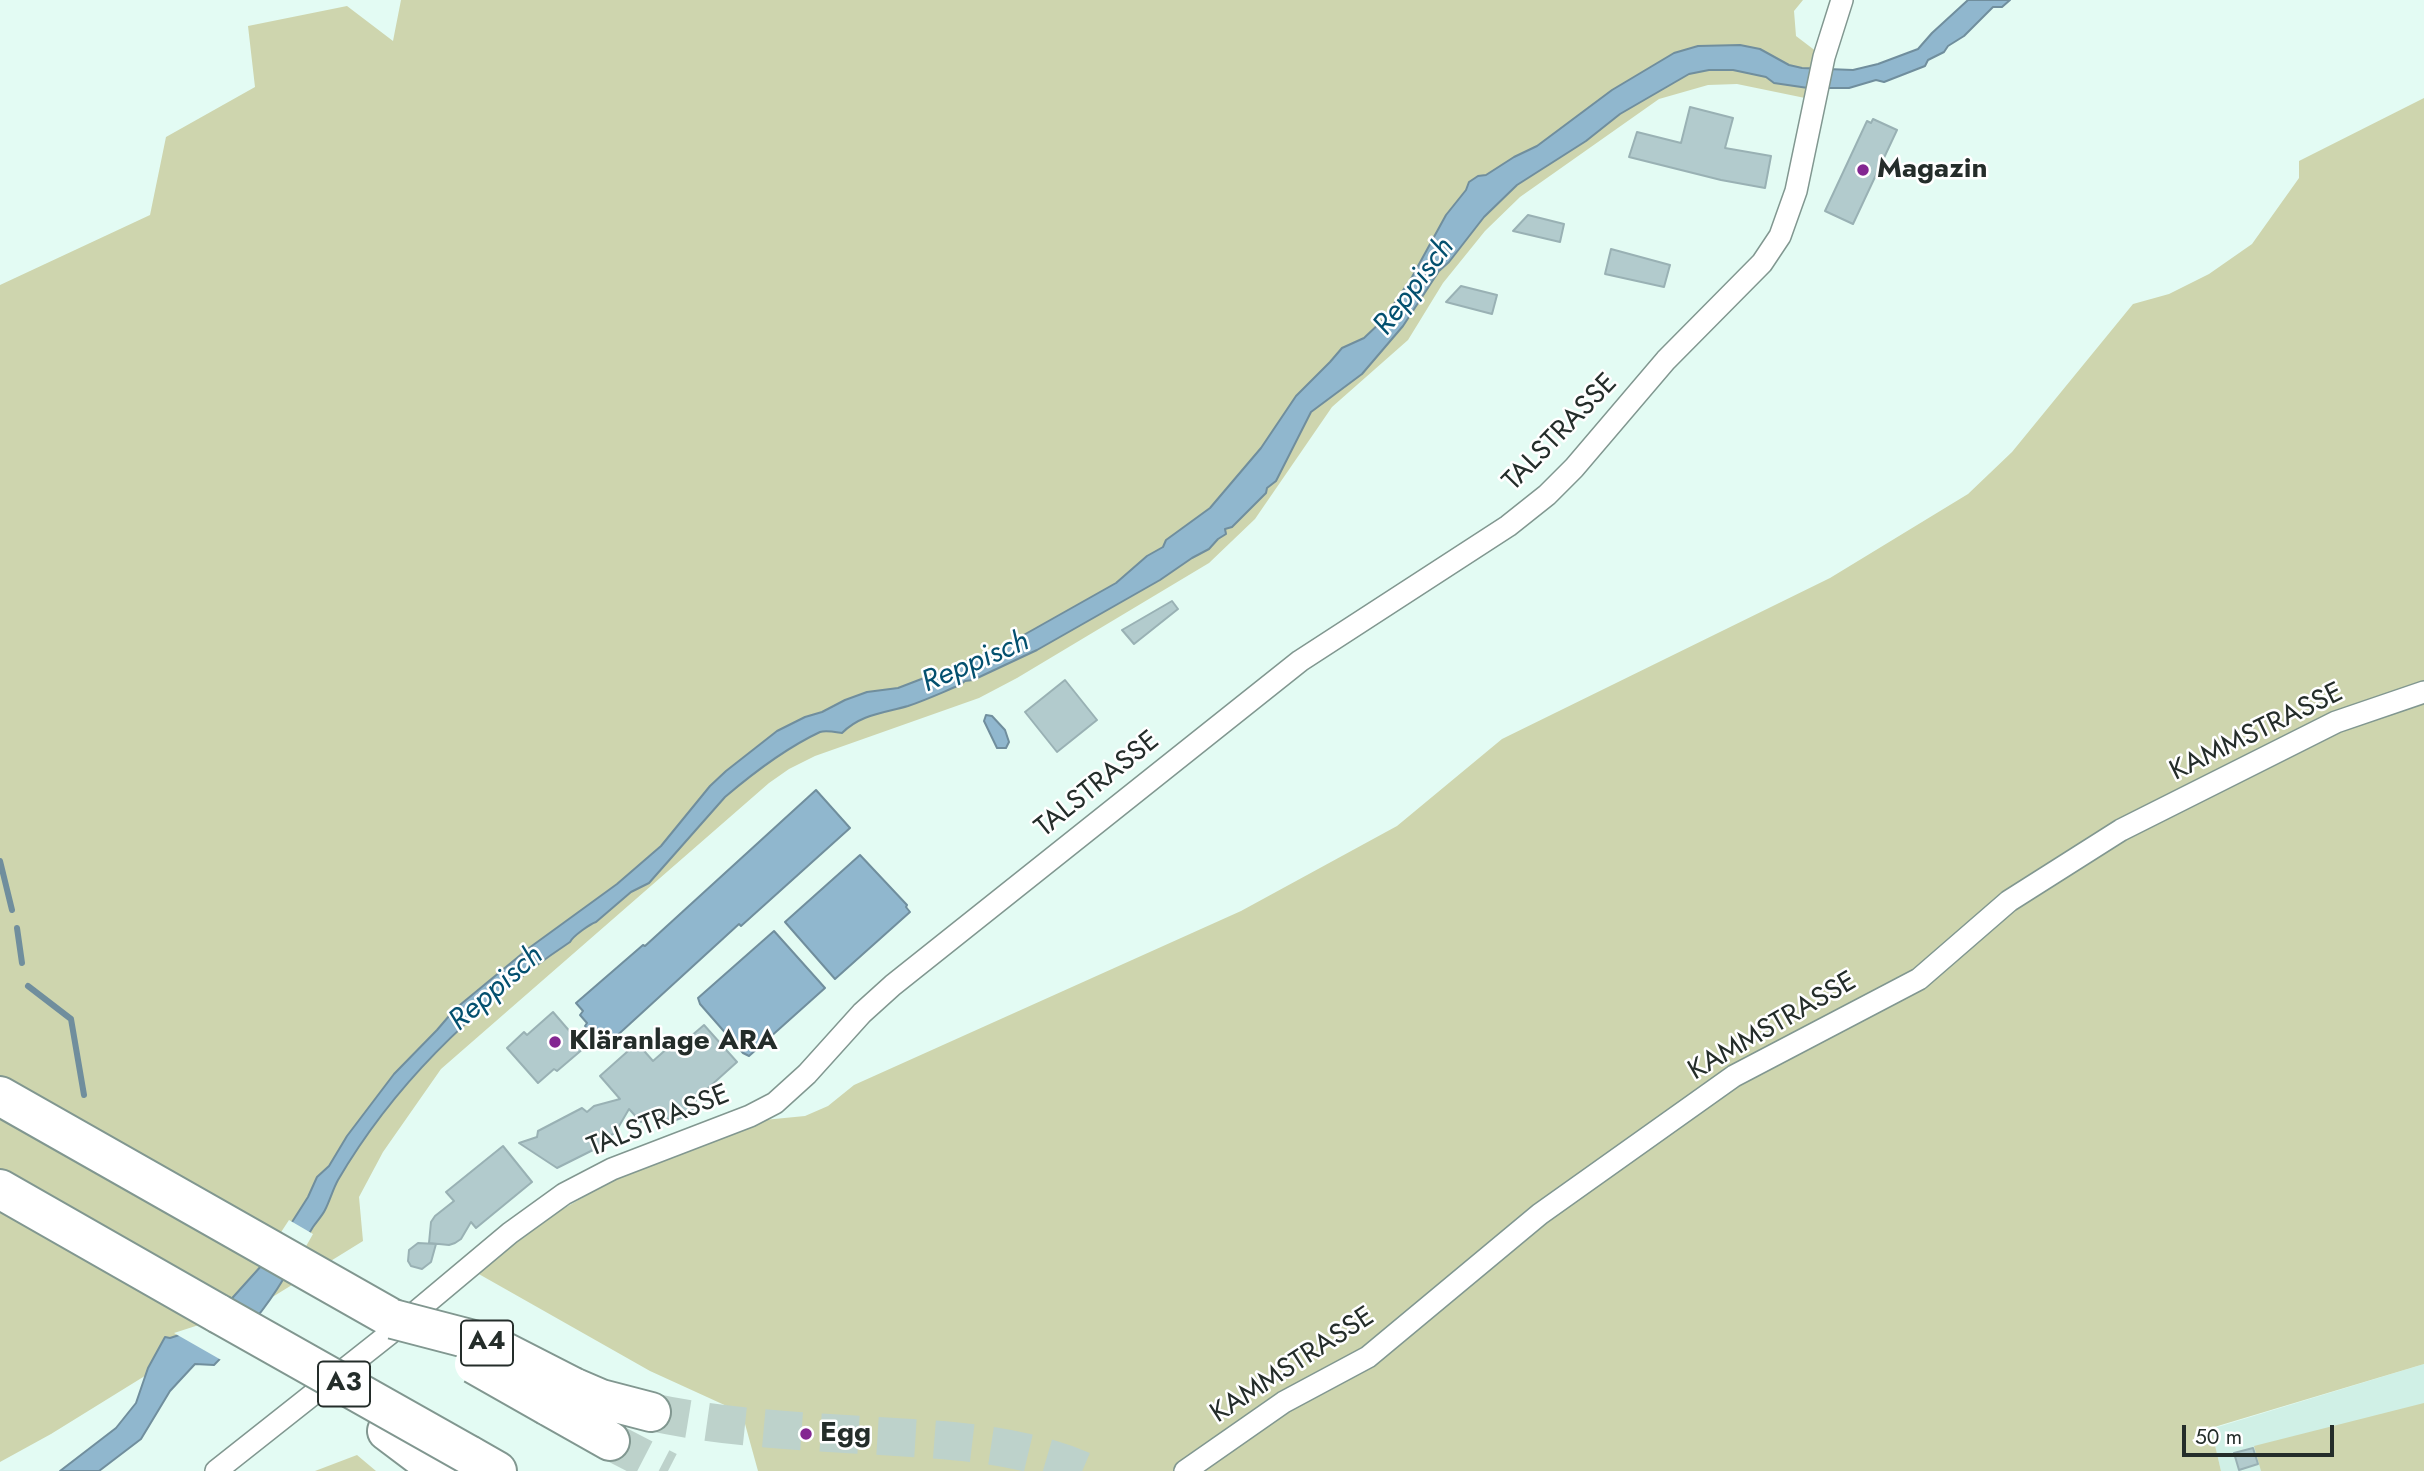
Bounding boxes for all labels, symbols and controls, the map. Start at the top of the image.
place label: Magazin [1877,153,1988,187]
marker: Magazin [1855,162,1871,178]
water label: Reppisch [1367,231,1463,343]
street label: TALSTRASSE [1497,367,1625,499]
water label: Reppisch [917,624,1035,702]
street label: KAMMSTRASSE [2165,677,2349,789]
street label: TALSTRASSE [1029,725,1167,845]
water label: Reppisch [443,938,551,1040]
street label: KAMMSTRASSE [1683,965,1863,1089]
place label: Kläranlage ARA [569,1025,778,1059]
marker: Kläranlage ARA [547,1034,563,1050]
street label: TALSTRASSE [583,1078,735,1166]
street label: KAMMSTRASSE [1205,1301,1381,1431]
road number: A4 [461,1320,513,1366]
road number: A3 [318,1362,370,1406]
scale bar [2186,1412,2338,1456]
place label: Egg [820,1417,871,1451]
text: 50 m [2195,1422,2242,1452]
marker: Egg [798,1426,814,1442]

